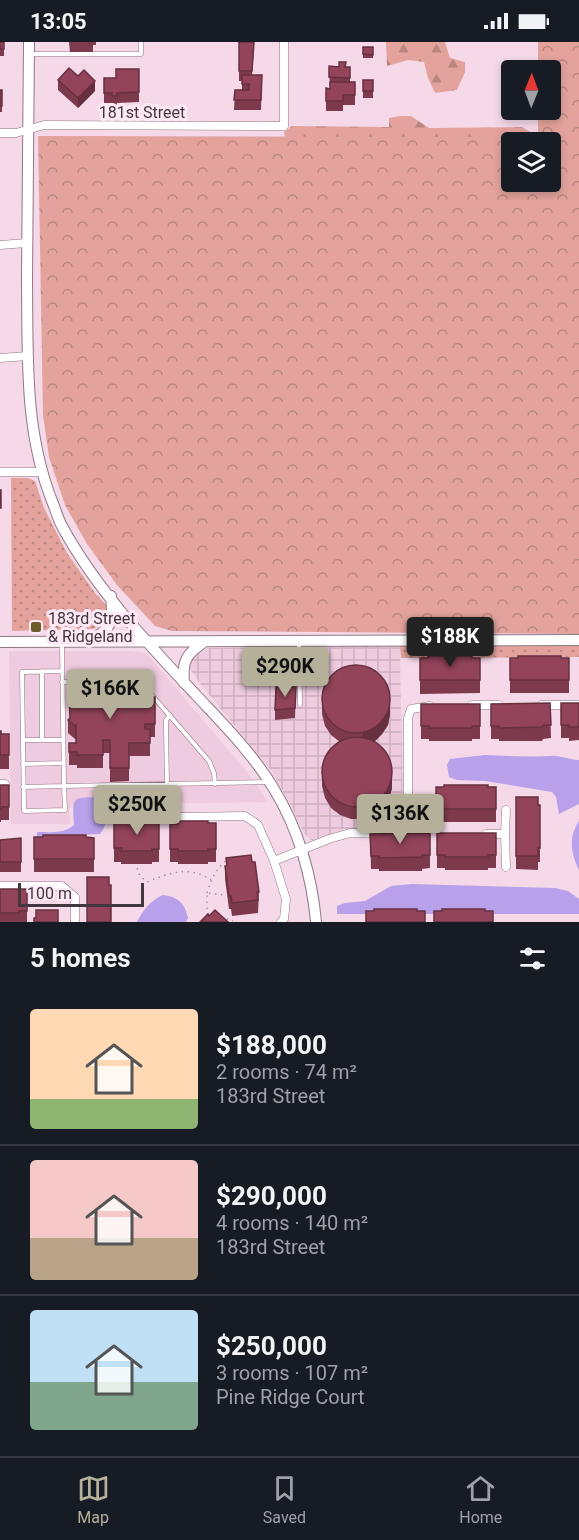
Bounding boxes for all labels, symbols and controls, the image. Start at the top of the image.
text: 13:05 [30,9,87,34]
north arrow [501,60,561,120]
map controls [501,60,561,192]
street label: 181st Street [99,103,185,122]
button: layers [501,132,561,192]
place label: 183rd Street & Ridgeland [48,609,135,646]
pin: $188K [408,617,492,668]
marker: 183rd Street & Ridgeland [29,620,43,634]
text: $188K [421,624,479,648]
pin: $290K [243,647,327,698]
text: $290K [256,654,314,678]
pin: $166K [68,669,152,720]
text: $166K [81,676,139,700]
pin: $250K [95,785,179,836]
text: $250K [108,792,166,816]
pin: $136K [358,794,442,845]
text: $136K [371,801,429,825]
scale bar [18,880,144,908]
text: 100 m [27,884,72,903]
icon: filters [516,942,549,975]
text: 5 homes [30,943,131,973]
text: $188,000 [216,1030,327,1060]
icon: home [78,1033,150,1105]
text: 2 rooms · 74 m² [216,1060,357,1084]
text: 183rd Street [216,1084,325,1108]
text: $290,000 [216,1181,327,1211]
icon: home [78,1184,150,1256]
text: 4 rooms · 140 m² [216,1211,368,1235]
text: 183rd Street [216,1235,325,1259]
text: $250,000 [216,1331,327,1361]
icon: home [78,1334,150,1406]
text: 3 rooms · 107 m² [216,1361,368,1385]
text: Pine Ridge Court [216,1385,365,1409]
tab: Map [77,1472,110,1527]
tab: Saved [263,1472,306,1527]
tab: Home [459,1472,502,1527]

